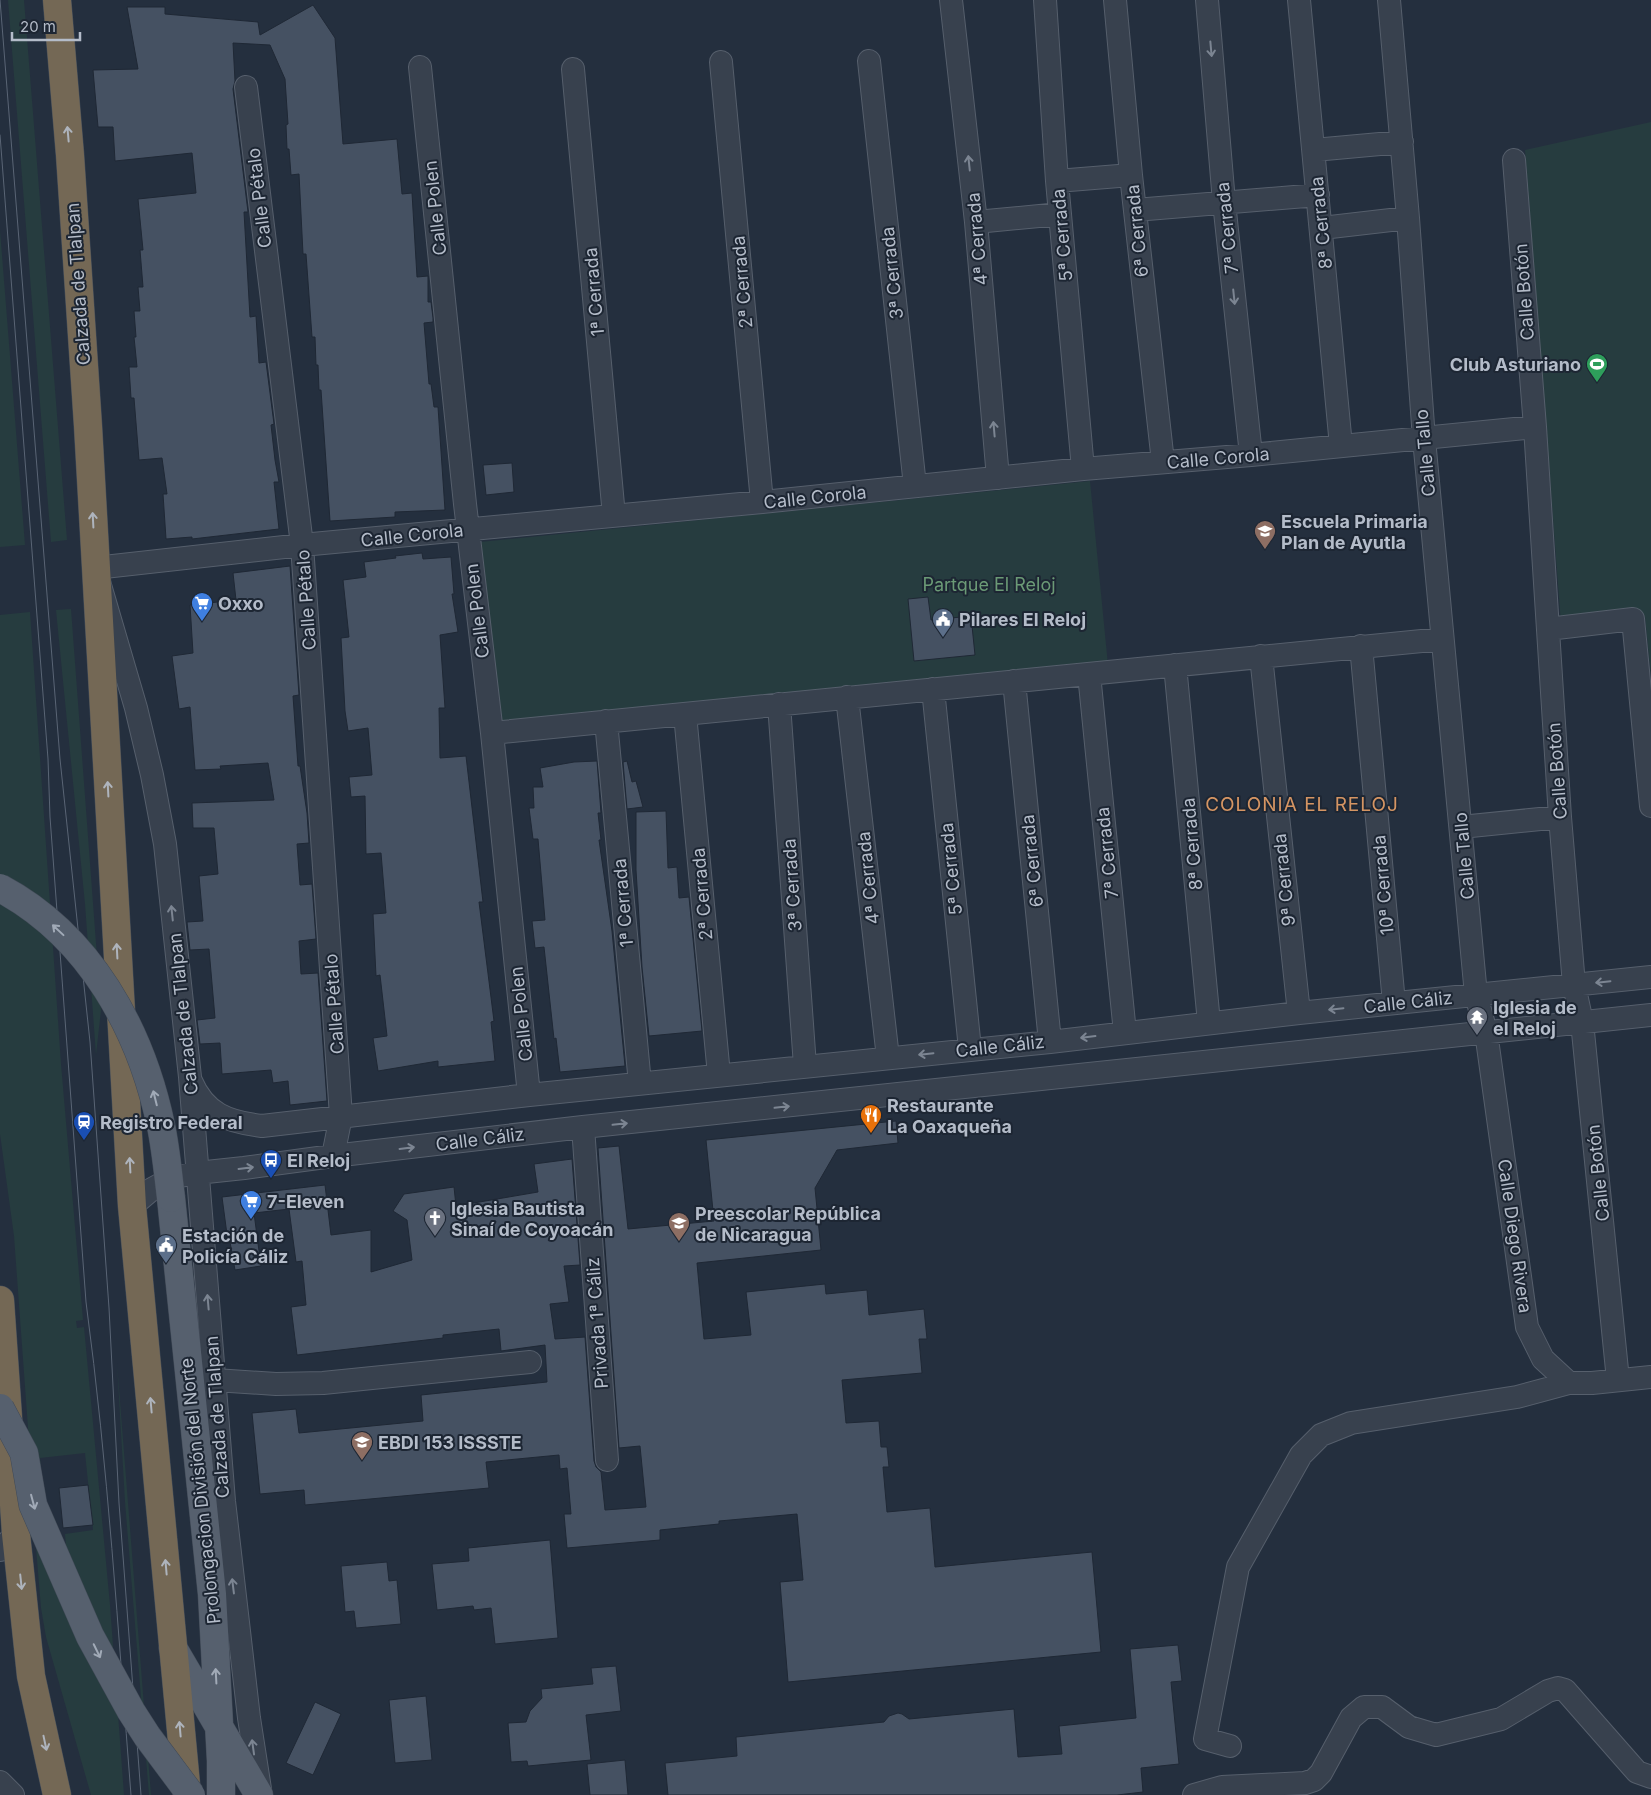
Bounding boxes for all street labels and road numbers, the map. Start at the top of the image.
street label: Calle Pétalo [242,147,276,249]
street label: Calle Polen [420,160,450,256]
street label: 8ª Cerrada [1306,176,1336,270]
street label: 7ª Cerrada [1212,181,1242,275]
street label: 6ª Cerrada [1122,184,1152,278]
street label: 5ª Cerrada [1047,188,1077,282]
street label: 4ª Cerrada [962,192,992,286]
street label: Calzada de Tlalpan [62,202,94,366]
street label: 3ª Cerrada [877,226,907,320]
street label: 2ª Cerrada [727,235,757,329]
street label: Calle Botón [1510,243,1538,341]
street label: 1ª Cerrada [580,247,608,337]
street label: Calle Tallo [1411,409,1439,497]
street label: Calle Corola [1166,443,1270,473]
street label: Calle Corola [763,481,867,513]
street label: Calle Corola [360,519,464,551]
street label: Calle Pétalo [292,549,320,651]
street label: Calle Polen [461,562,493,660]
street label: Calle Botón [1543,722,1571,820]
street label: 8ª Cerrada [1177,797,1207,891]
street label: 7ª Cerrada [1092,806,1122,900]
street label: Calle Tallo [1450,812,1478,900]
street label: 6ª Cerrada [1017,814,1047,908]
street label: 5ª Cerrada [936,822,966,916]
street label: 4ª Cerrada [853,830,883,926]
street label: 9ª Cerrada [1269,833,1299,927]
street label: 10ª Cerrada [1368,834,1398,936]
street label: 3ª Cerrada [778,838,806,932]
street label: 2ª Cerrada [687,847,717,941]
street label: 1ª Cerrada [609,858,637,948]
street label: Calzada de Tlalpan [164,932,202,1096]
street label: Calle Pétalo [320,953,348,1055]
street label: Calle Polen [506,966,536,1062]
street label: Calle Cáliz [1362,987,1454,1017]
street label: Calle Cáliz [954,1031,1046,1061]
street label: Calle Cáliz [434,1123,526,1155]
street label: Calle Botón [1582,1124,1614,1222]
street label: Calle Diego Rivera [1494,1158,1536,1314]
street label: Privada 1ª Cáliz [582,1257,612,1389]
street label: Calzada de Tlalpan [201,1335,233,1499]
street label: Prolongacion División del Norte [176,1357,224,1625]

